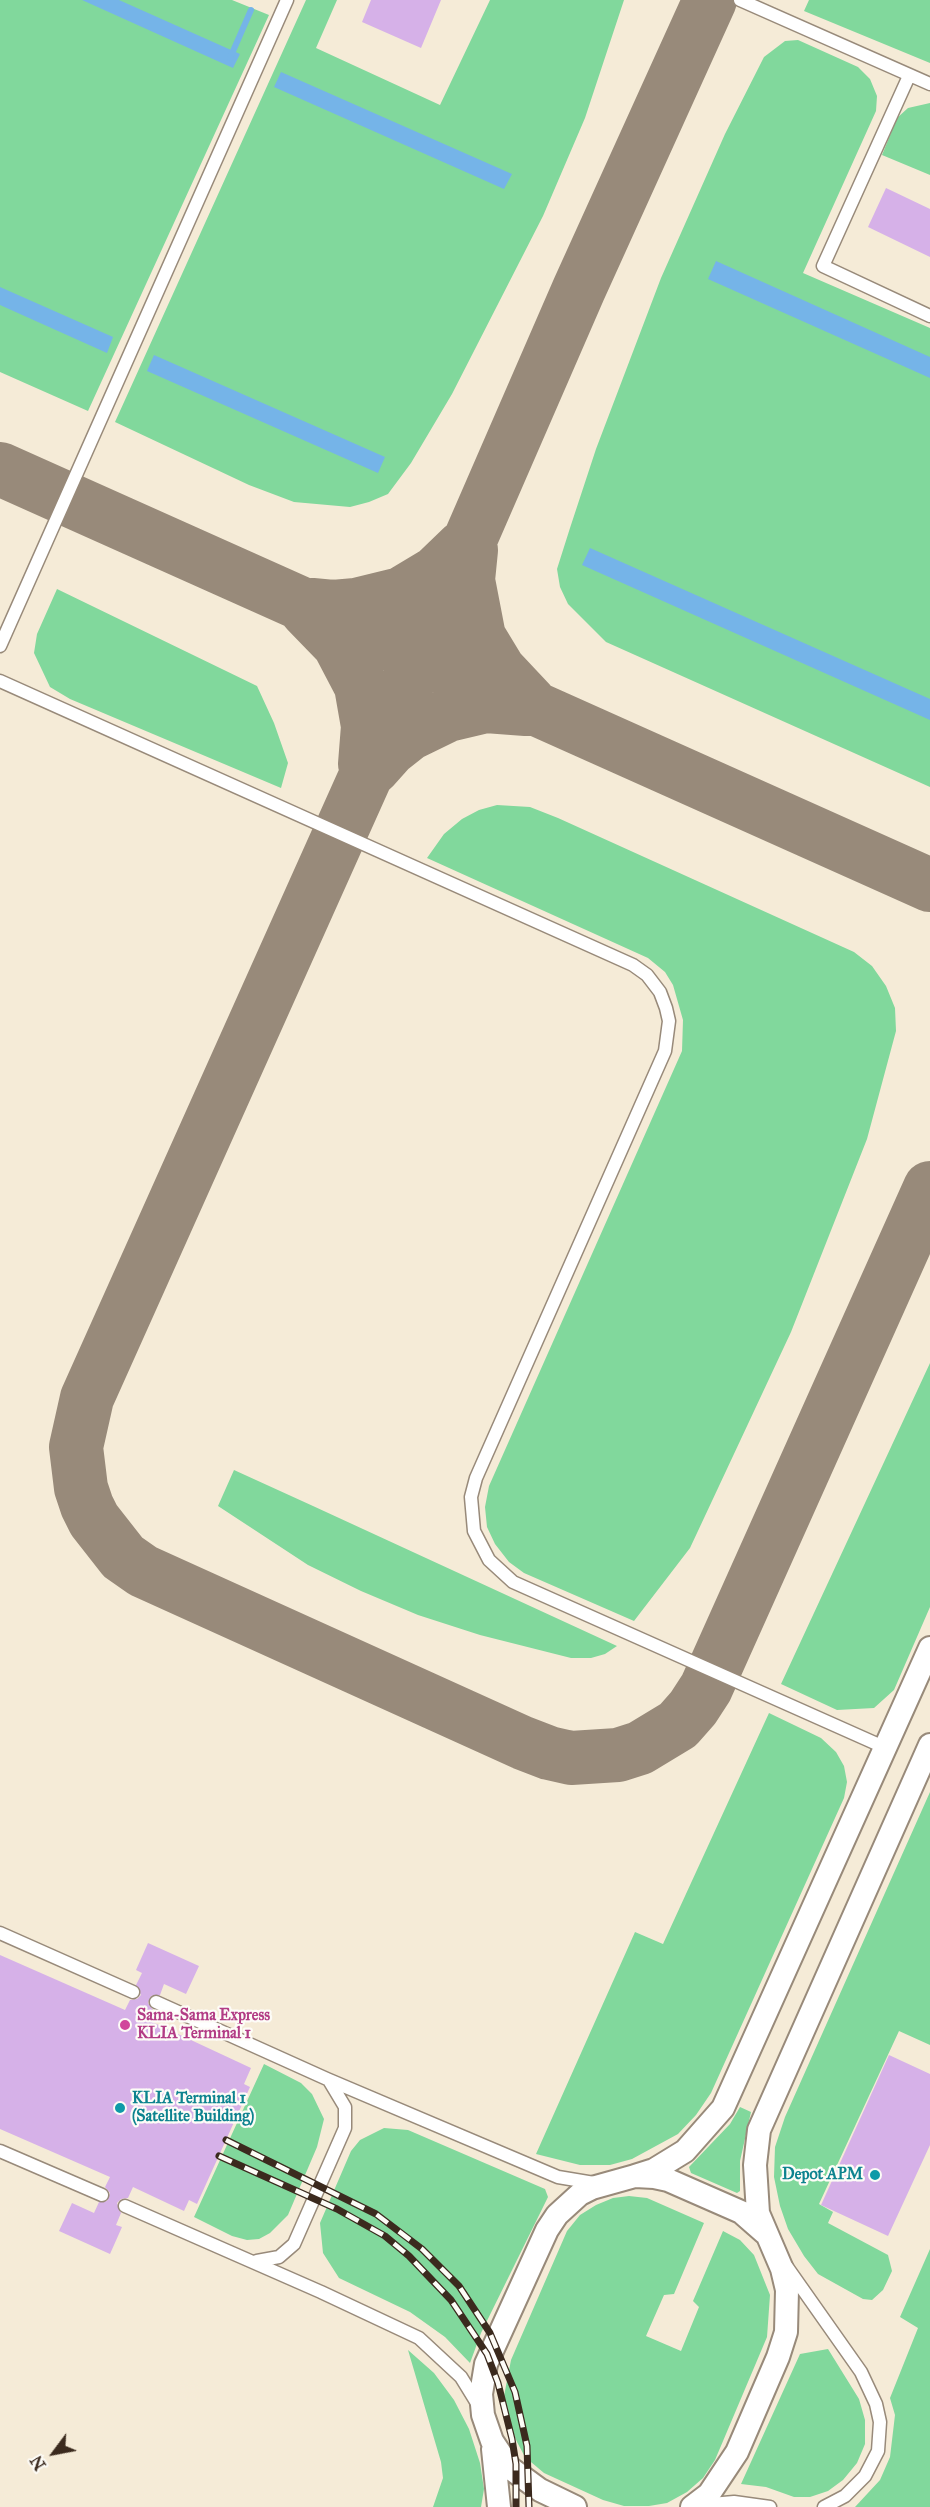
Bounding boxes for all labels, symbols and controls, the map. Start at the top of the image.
place label: Sama-Sama Express KLIA Terminal 1 [137,2006,270,2044]
marker: Sama-Sama Express KLIA Terminal 1 [118,2018,132,2032]
place label: KLIA Terminal 1 (Satellite Building) [132,2089,254,2127]
marker: KLIA Terminal 1 (Satellite Building) [113,2101,127,2115]
place label: Depot APM [782,2165,863,2185]
marker: Depot APM [868,2168,882,2182]
north arrow [24,2423,84,2483]
text: N [27,2452,50,2474]

